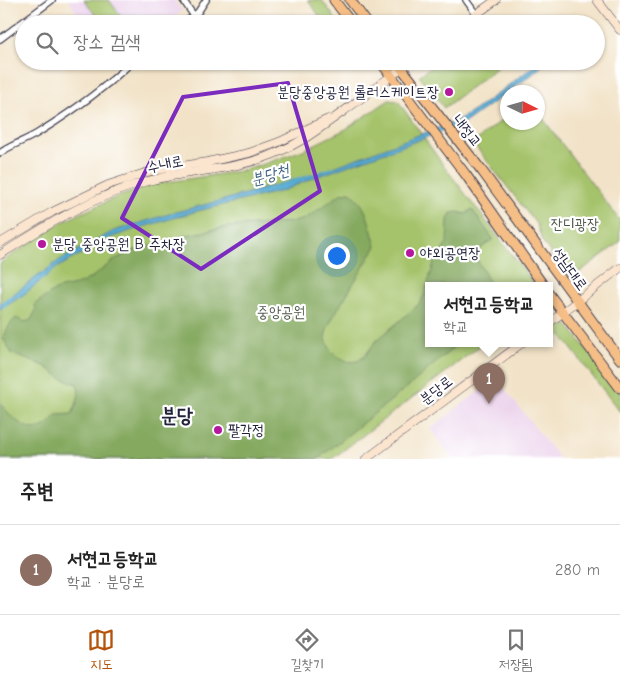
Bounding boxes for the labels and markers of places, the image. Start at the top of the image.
place label: 분당중앙공원 롤러스케이트장 [277,83,439,101]
marker: 분당중앙공원 롤러스케이트장 [443,86,455,98]
place label: 분당 중앙공원 B 주차장 [52,235,185,253]
marker: 분당 중앙공원 B 주차장 [36,238,48,250]
place label: 야외공연장 [420,244,480,262]
marker: 야외공연장 [404,247,416,259]
pin: 1 [473,363,505,404]
place label: 팔각정 [228,421,264,439]
marker: 팔각정 [212,424,224,436]

